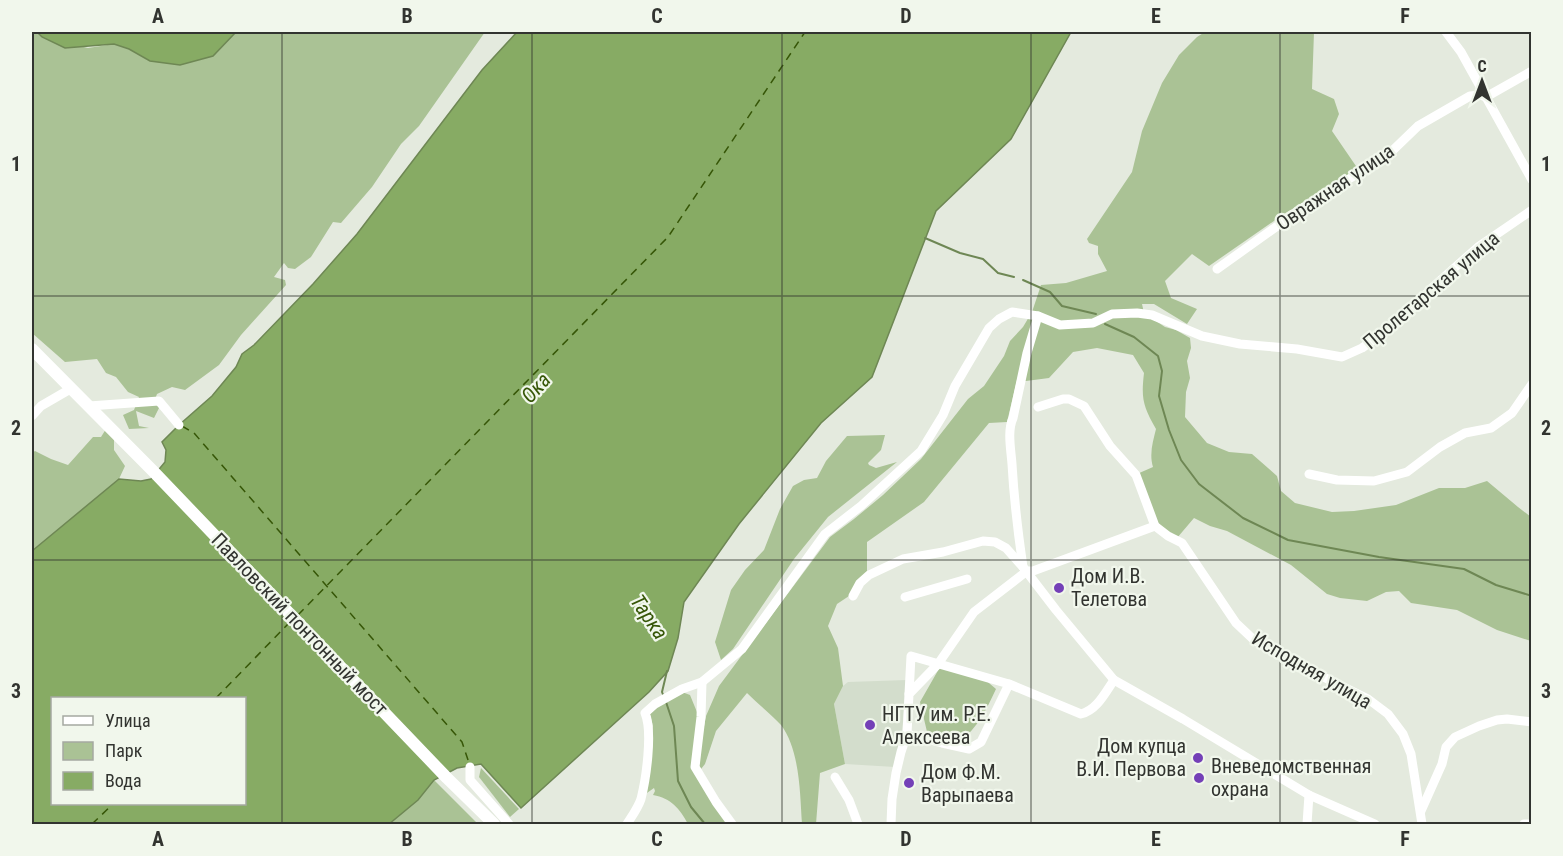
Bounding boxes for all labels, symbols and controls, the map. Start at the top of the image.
text: A [152,4,164,28]
text: B [401,4,413,28]
text: C [651,4,663,28]
text: D [900,4,912,28]
text: E [1151,4,1161,28]
text: F [1400,4,1410,28]
north arrow [1452,51,1512,111]
text: С [1477,57,1487,76]
street label: Овражная улица [1271,139,1399,235]
text: 1 [11,152,21,176]
text: 1 [1541,152,1551,176]
street label: Пролетарская улица [1358,226,1504,354]
water label: Ока [516,368,556,408]
text: 2 [11,416,21,440]
text: 2 [1541,416,1551,440]
street label: Павловский понтонный мост [207,528,393,720]
place label: Дом И.В. Телетова [1071,564,1147,611]
marker: Дом И.В. Телетова [1052,581,1066,595]
water label: Тарка [625,590,673,644]
street label: Исподняя улица [1248,626,1376,714]
text: 3 [11,679,21,703]
text: 3 [1541,679,1551,703]
legend [51,697,246,805]
place label: НГТУ им. Р.Е. Алексеева [882,702,992,749]
text: Улица [105,710,151,731]
marker: НГТУ им. Р.Е. Алексеева [863,718,877,732]
place label: Дом купца В.И. Первова [1076,734,1186,781]
text: Парк [105,740,143,761]
marker: Дом купца В.И. Первова [1191,751,1205,765]
place label: Вневедомственная охрана [1211,754,1371,801]
place label: Дом Ф.М. Варыпаева [921,760,1014,807]
text: Вода [105,770,142,791]
marker: Вневедомственная охрана [1192,771,1206,785]
marker: Дом Ф.М. Варыпаева [902,776,916,790]
text: A [152,827,164,851]
text: B [401,827,413,851]
text: C [651,827,663,851]
text: D [900,827,912,851]
text: E [1151,827,1161,851]
text: F [1400,827,1410,851]

